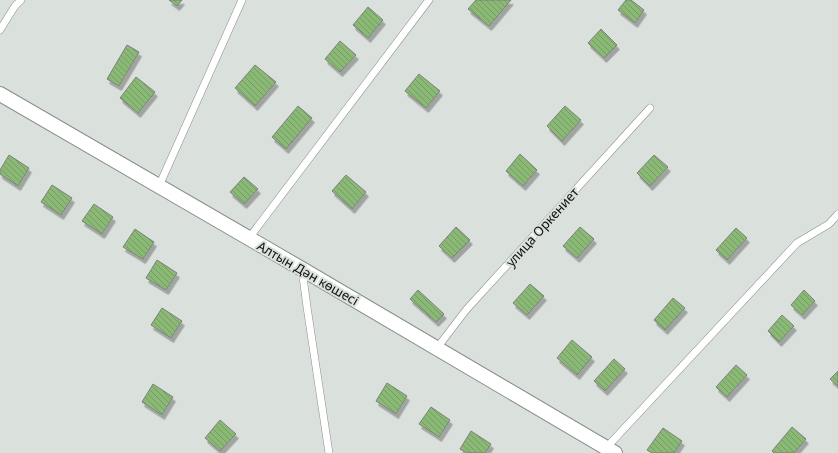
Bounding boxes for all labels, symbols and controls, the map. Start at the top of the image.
street label: улица Оркениет [502,183,582,271]
street label: Алтын Дән көшесі [254,237,362,309]

